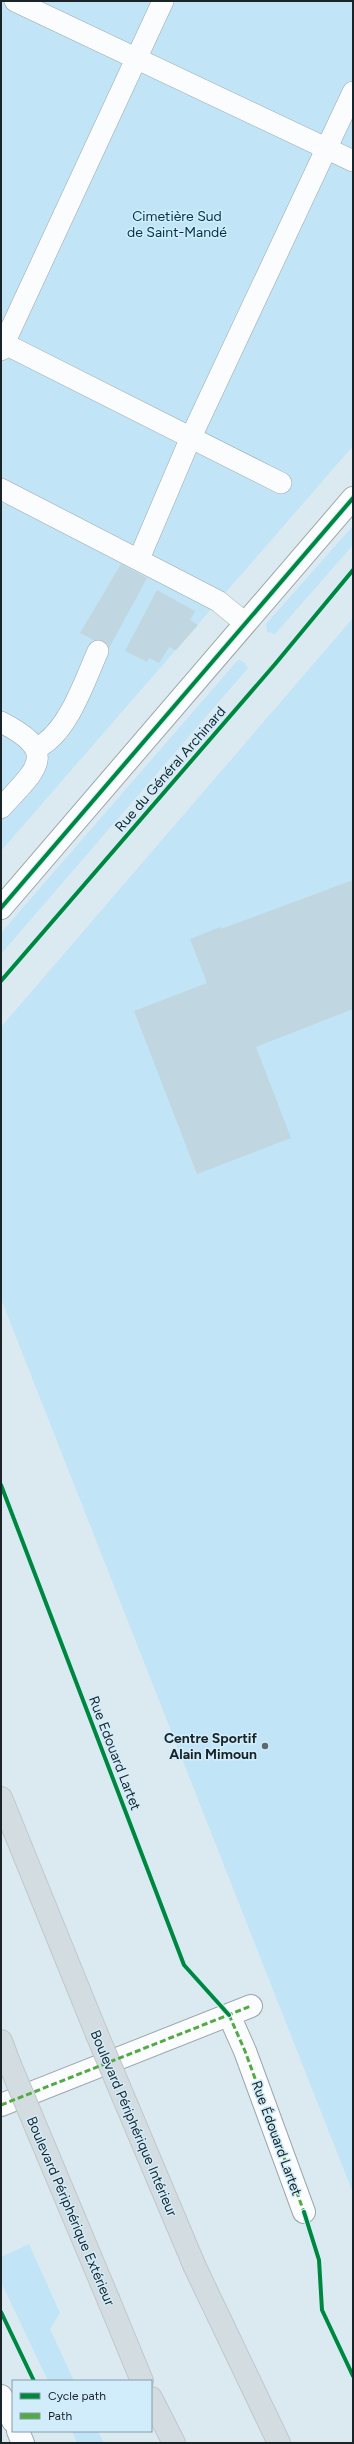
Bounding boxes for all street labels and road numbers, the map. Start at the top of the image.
street label: Rue du Général Archinard [111,703,229,835]
street label: Rue Edouard Lartet [85,1694,144,1813]
street label: Boulevard Périphérique Intérieur [87,2028,181,2219]
street label: Rue Édouard Lartet [248,2078,305,2198]
street label: Boulevard Périphérique Extérieur [23,2114,118,2309]

